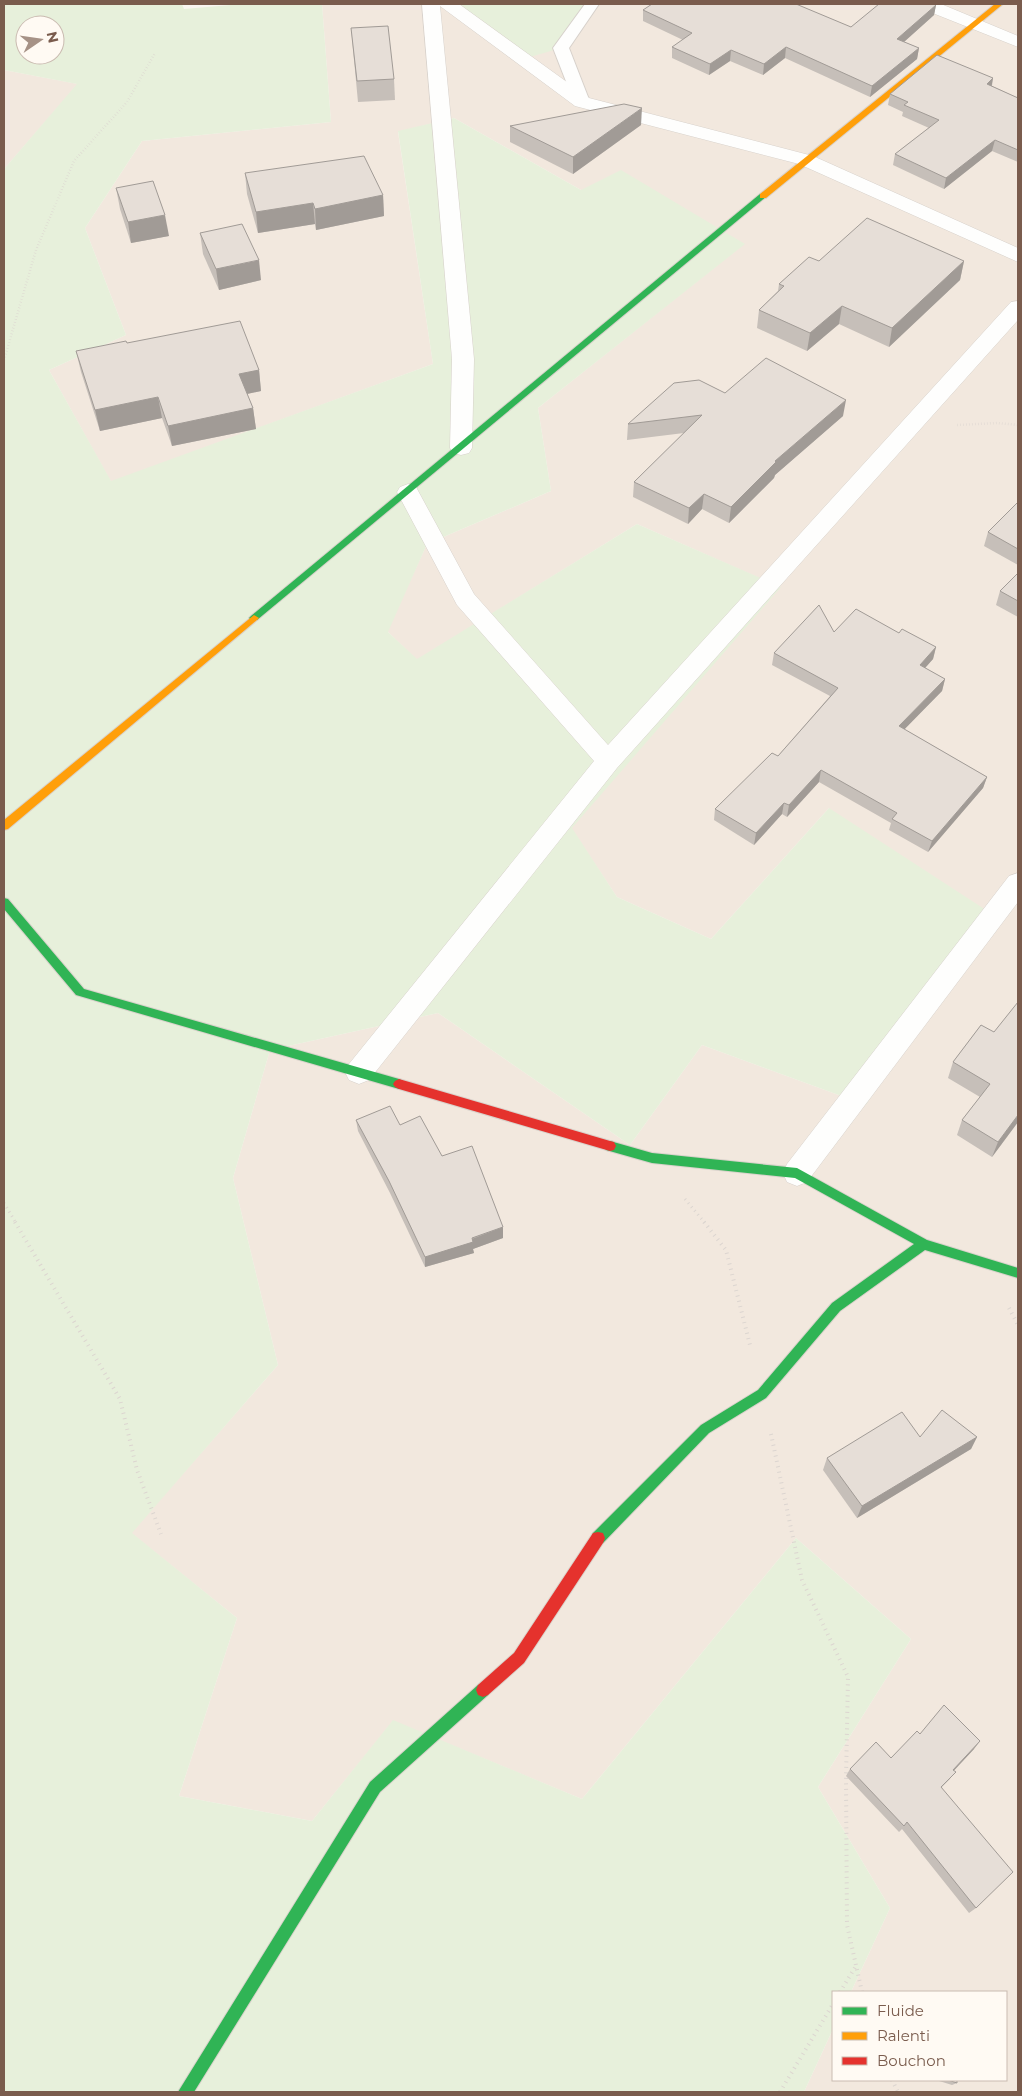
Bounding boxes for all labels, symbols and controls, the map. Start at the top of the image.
north arrow [15,15,65,65]
text: N [43,30,63,45]
legend [832,1991,1007,2081]
text: Fluide [877,2001,924,2020]
text: Ralenti [877,2026,930,2045]
text: Bouchon [877,2051,946,2070]

